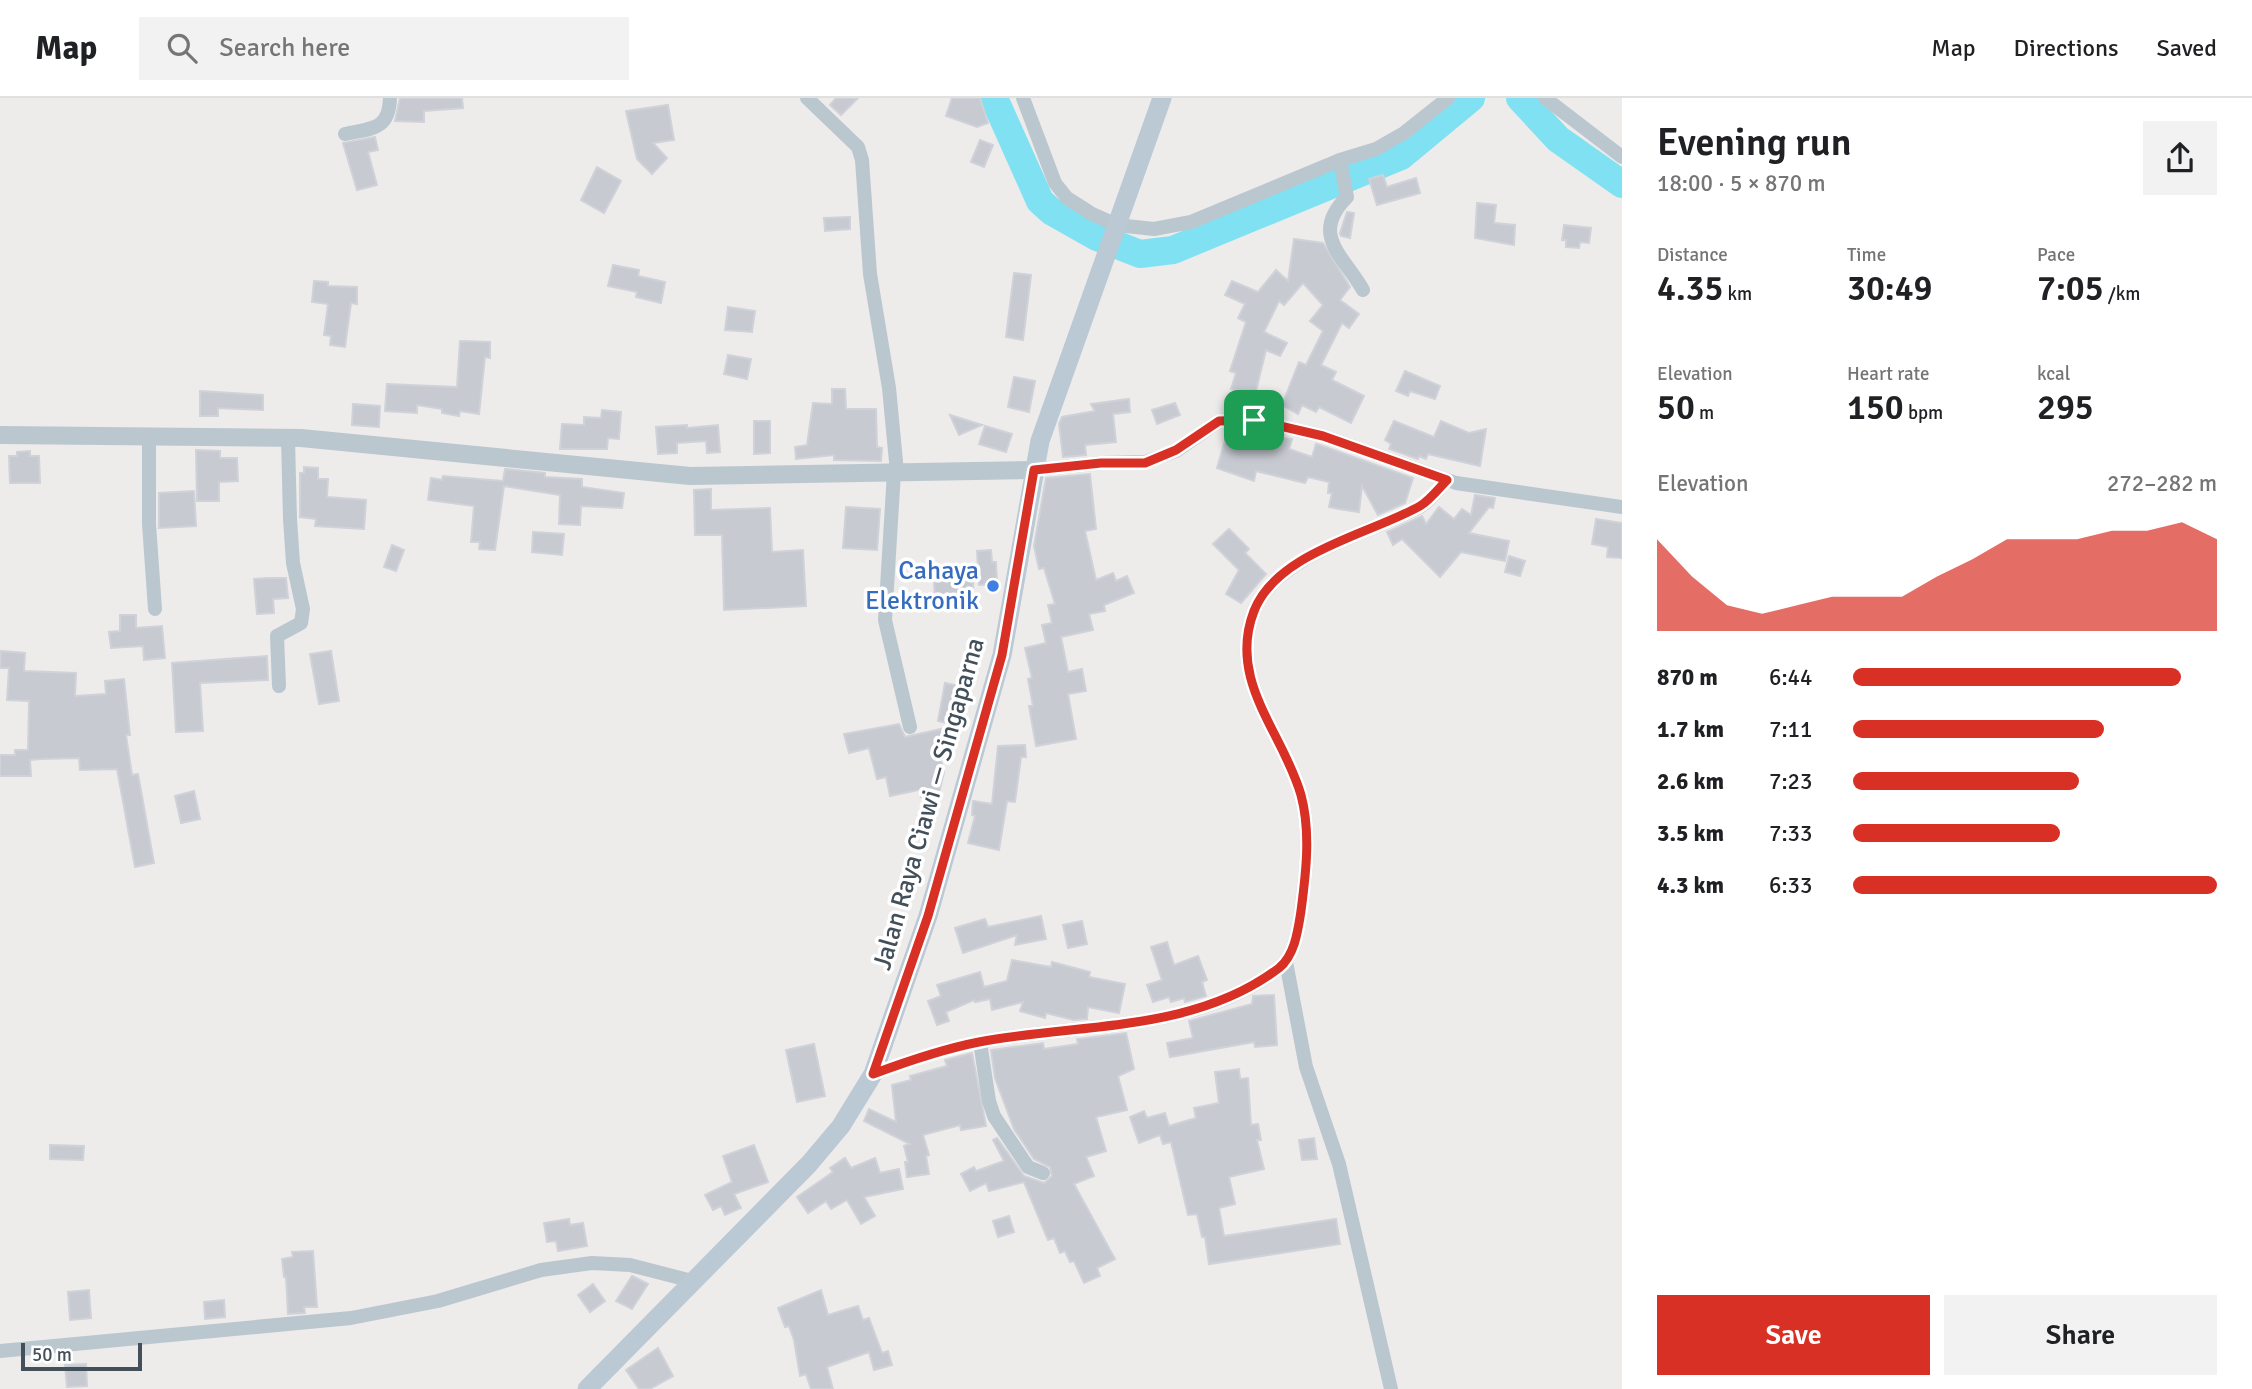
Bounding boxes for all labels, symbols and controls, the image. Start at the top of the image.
search box [139,17,629,80]
text: Map [35,28,97,69]
icon: search [163,29,201,67]
text: Search here [219,32,350,64]
text: Map [1931,33,1976,63]
text: Directions [2014,33,2119,63]
text: Saved [2157,33,2217,63]
text: Evening run [1657,119,1851,166]
button: share [2143,121,2217,195]
text: 18:00 · 5 × 870 m [1657,169,1826,198]
text: Distance [1657,243,1728,267]
text: Time [1847,243,1886,267]
text: Pace [2037,243,2075,267]
text: 4.35 [1657,267,1723,310]
text: 30:49 [1847,267,1932,310]
text: 7:05 [2037,267,2104,310]
text: km [1723,282,1752,306]
text: /km [2104,282,2140,306]
text: Elevation [1657,362,1733,386]
text: Heart rate [1847,362,1929,386]
text: kcal [2037,362,2070,386]
text: 50 [1657,386,1695,429]
text: 150 [1847,386,1904,429]
text: 295 [2037,386,2094,429]
pin [1224,390,1284,450]
icon: arrive [1235,401,1273,439]
text: m [1695,401,1714,425]
text: bpm [1904,401,1943,425]
text: Elevation [1657,469,1749,498]
text: 272–282 m [2107,469,2217,498]
place label: Cahaya Elektronik [865,555,979,617]
marker: Cahaya Elektronik [985,578,1001,594]
street label: Jalan Raya Ciawi — Singaparna [866,634,992,974]
text: 870 m [1657,663,1718,692]
text: 6:44 [1769,663,1812,692]
text: 1.7 km [1657,715,1724,744]
text: 7:11 [1769,715,1812,744]
text: 2.6 km [1657,767,1724,796]
text: 7:23 [1769,767,1812,796]
text: 3.5 km [1657,819,1724,848]
text: 7:33 [1769,819,1812,848]
text: 4.3 km [1657,871,1724,900]
text: 6:33 [1769,871,1812,900]
button: Save [1657,1295,1930,1375]
button: Share [1944,1295,2217,1375]
scale bar [21,1340,142,1372]
text: 50 m [32,1343,72,1367]

